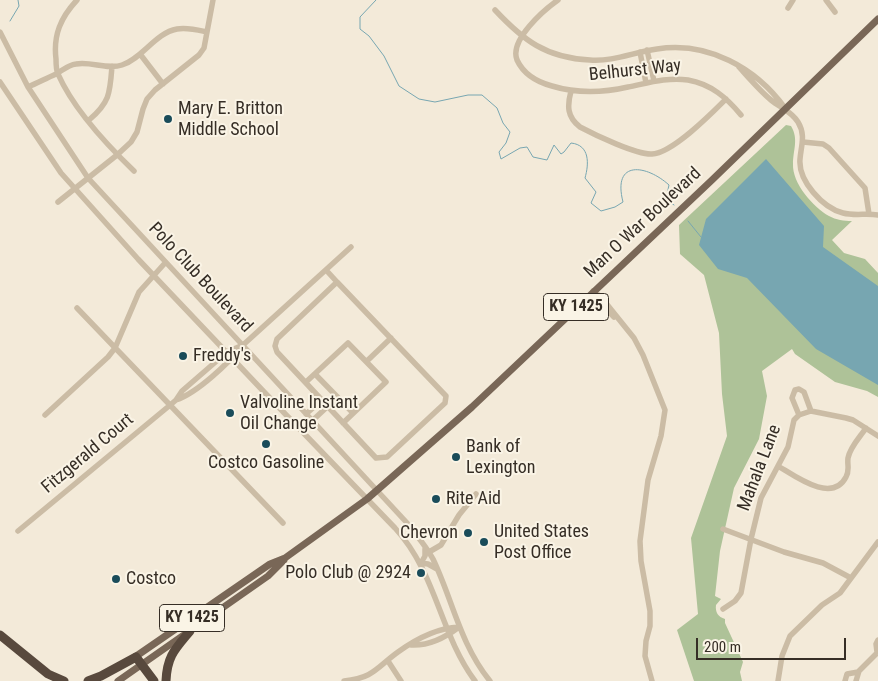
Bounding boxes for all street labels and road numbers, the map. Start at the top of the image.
street label: Belhurst Way [588,55,682,87]
street label: Man O War Boulevard [580,163,706,283]
street label: Polo Club Boulevard [143,218,257,338]
road number: KY 1425 [544,294,608,320]
street label: Fitzgerald Court [38,409,138,499]
street label: Mahala Lane [734,422,786,514]
road number: KY 1425 [160,604,224,632]

